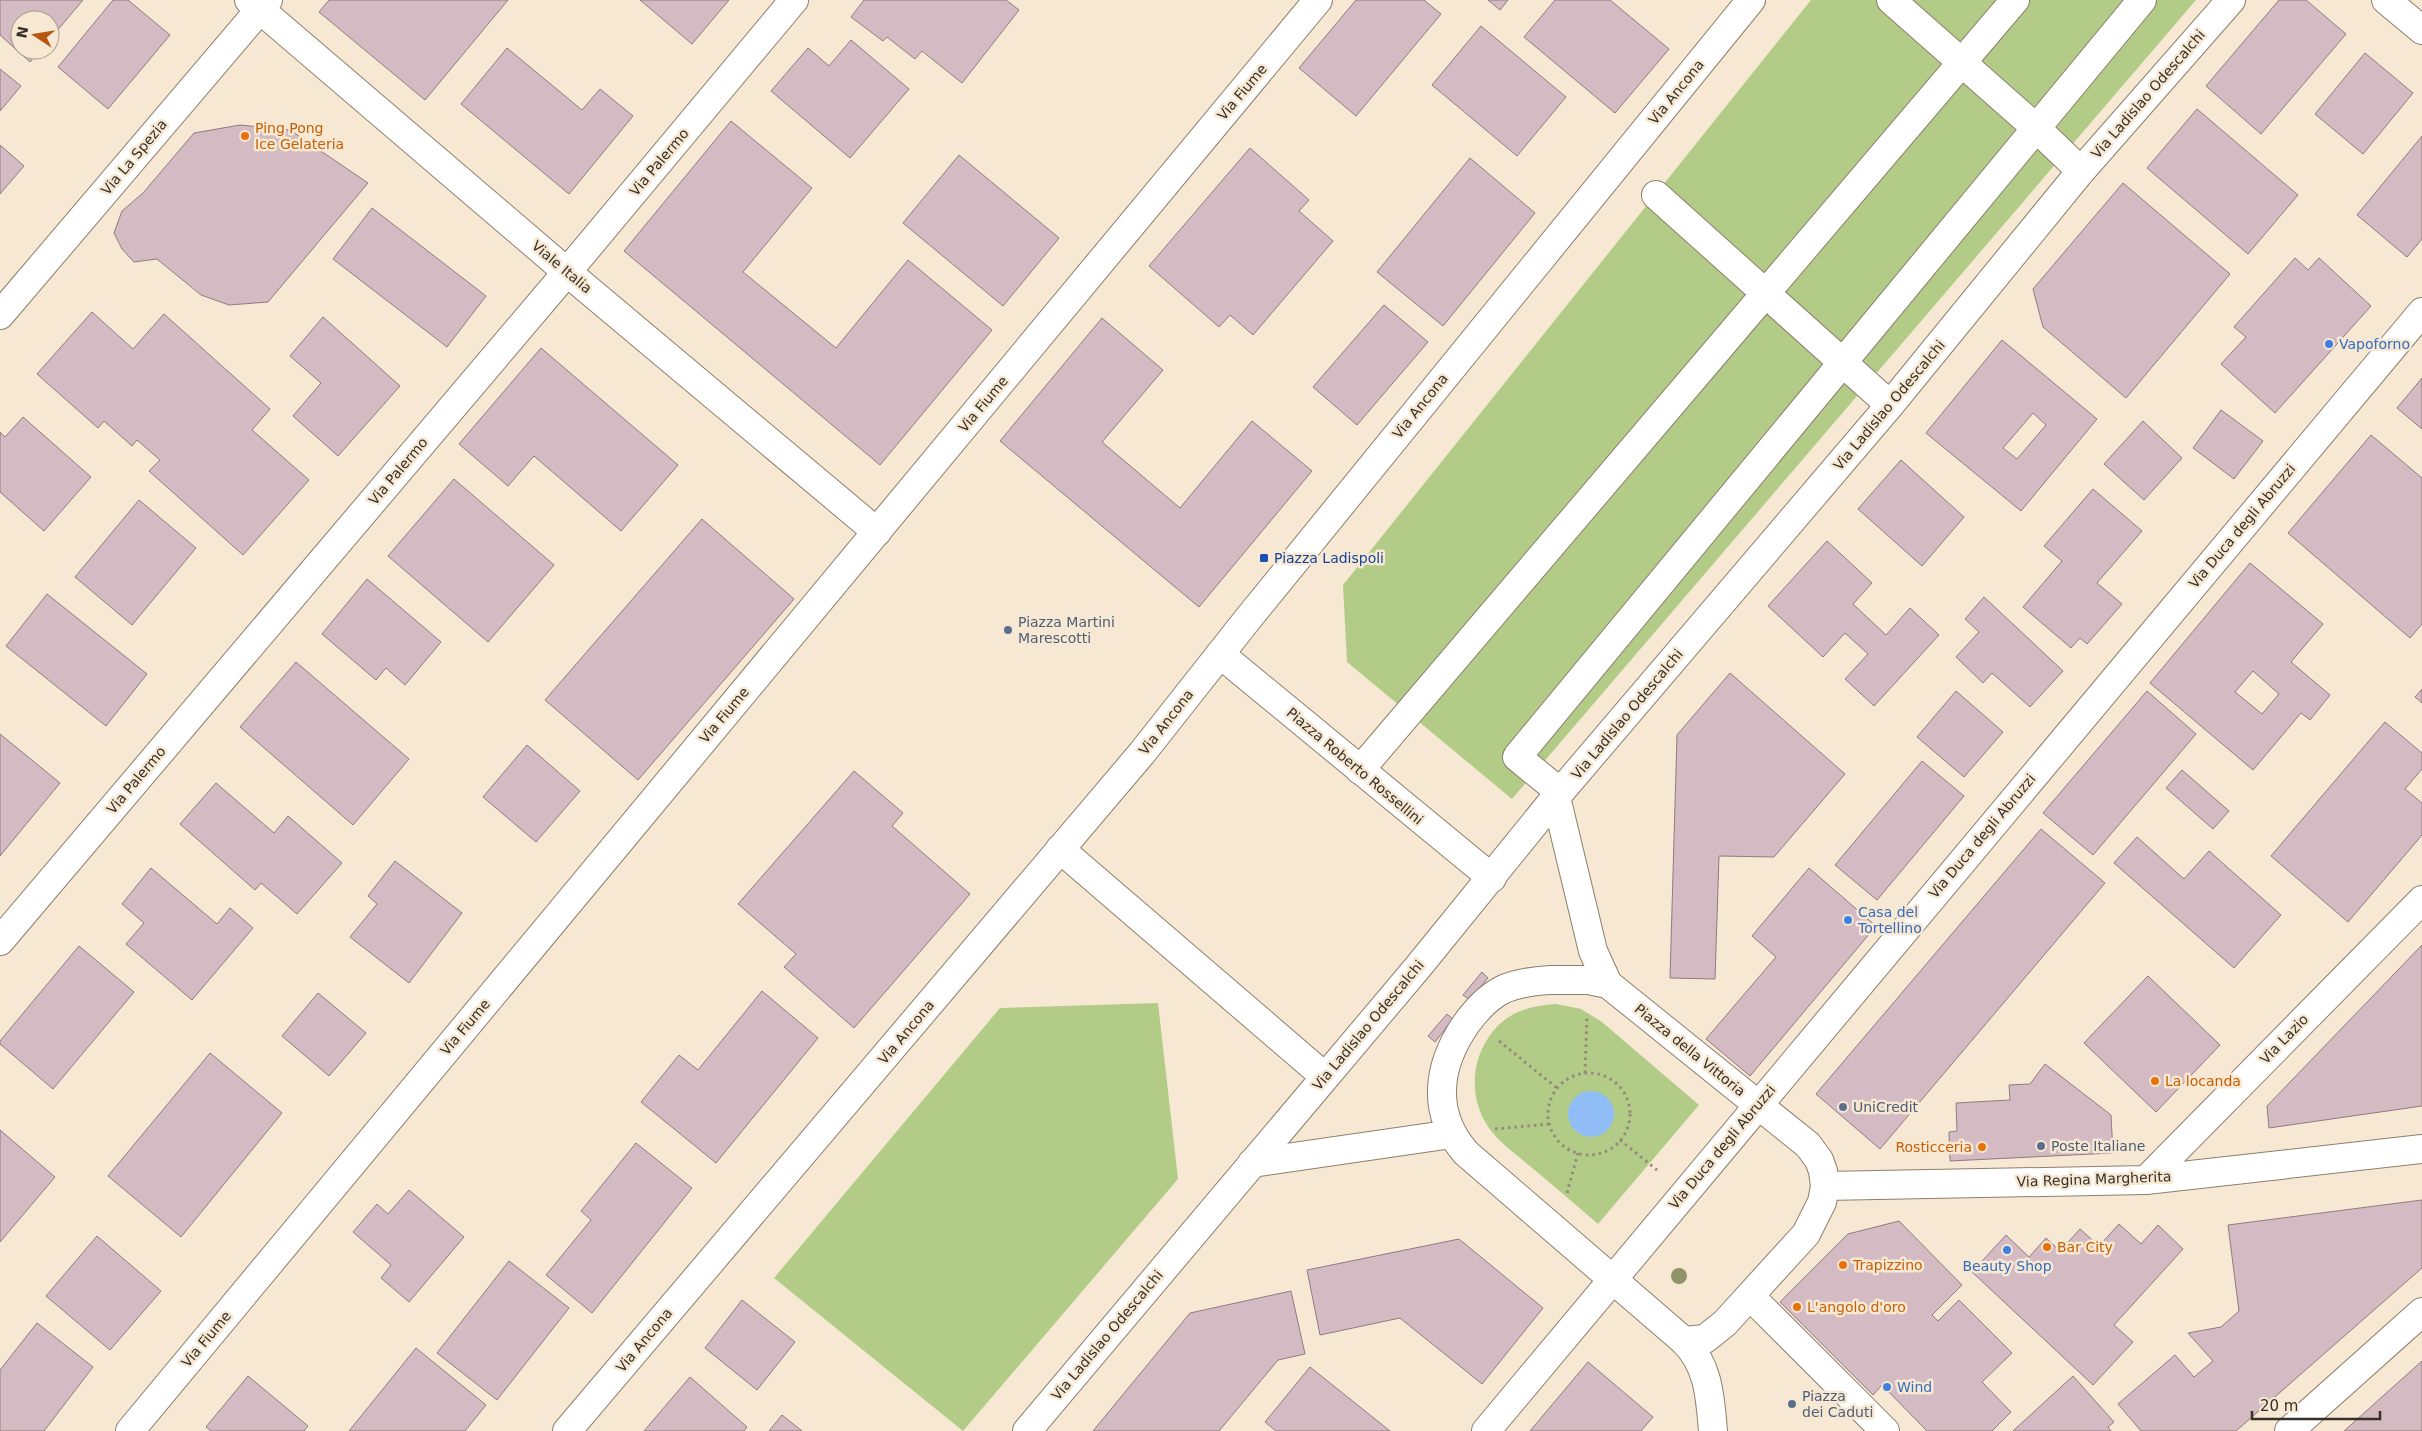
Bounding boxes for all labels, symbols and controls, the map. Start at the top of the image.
north arrow [10,10,60,60]
text: N [13,25,31,40]
street label: Via Ladislao Odescalchi [2088,27,2208,161]
street label: Via Ancona [1645,57,1707,127]
street label: Via Fiume [1214,61,1270,123]
street label: Via La Spezia [98,116,170,198]
place label: Ping Pong Ice Gelateria [255,120,344,152]
street label: Via Palermo [626,125,692,199]
marker: Ping Pong Ice Gelateria [239,130,251,142]
street label: Viale Italia [529,237,595,297]
place label: Vapoforno [2339,336,2410,352]
street label: Via Ladislao Odescalchi [1830,337,1948,473]
marker: Vapoforno [2323,338,2335,350]
street label: Via Ancona [1389,371,1451,441]
street label: Via Fiume [955,373,1011,435]
street label: Via Palermo [365,434,431,508]
street label: Via Duca degli Abruzzi [2185,461,2299,591]
place label: Piazza Ladispoli [1274,550,1384,566]
marker: Piazza Ladispoli [1258,552,1270,564]
place label: Piazza Martini Marescotti [1018,614,1115,646]
marker: Piazza Martini Marescotti [1002,624,1014,636]
street label: Via Ladislao Odescalchi [1568,646,1686,782]
street label: Via Fiume [696,684,752,746]
street label: Via Ancona [1136,686,1196,758]
street label: Piazza Roberto Rossellini [1284,704,1426,828]
street label: Via Palermo [103,743,169,817]
street label: Via Duca degli Abruzzi [1925,771,2039,901]
place label: Casa del Tortellino [1857,904,1922,936]
marker: Casa del Tortellino [1842,914,1854,926]
street label: Via Ladislao Odescalchi [1309,957,1427,1093]
street label: Via Fiume [437,996,493,1058]
street label: Via Ancona [875,997,937,1067]
street label: Piazza della Vittoria [1632,1000,1748,1100]
street label: Via Lazio [2257,1011,2311,1067]
place label: La locanda [2165,1073,2241,1089]
marker: La locanda [2149,1075,2161,1087]
street label: Via Duca degli Abruzzi [1665,1082,1779,1212]
place label: UniCredit [1853,1099,1919,1115]
marker: UniCredit [1837,1101,1849,1113]
place label: Poste Italiane [2051,1138,2145,1154]
place label: Rosticceria [1895,1139,1972,1155]
marker: Poste Italiane [2035,1140,2047,1152]
marker: Rosticceria [1976,1141,1988,1153]
street label: Via Regina Margherita [2016,1168,2172,1190]
place label: Bar City [2057,1239,2113,1255]
marker: Bar City [2041,1241,2053,1253]
marker: Beauty Shop [2001,1244,2013,1256]
place label: Trapizzino [1852,1257,1923,1273]
place label: Beauty Shop [1962,1258,2052,1274]
marker: Trapizzino [1837,1259,1849,1271]
street label: Via Ladislao Odescalchi [1048,1267,1166,1403]
place label: L'angolo d'oro [1807,1299,1906,1315]
marker: L'angolo d'oro [1791,1301,1803,1313]
street label: Via Ancona [613,1305,675,1375]
street label: Via Fiume [178,1308,234,1370]
place label: Wind [1897,1379,1932,1395]
marker: Wind [1881,1381,1893,1393]
place label: Piazza dei Caduti [1802,1388,1873,1420]
scale bar [2252,1388,2380,1420]
text: 20 m [2260,1397,2298,1415]
marker: Piazza dei Caduti [1786,1398,1798,1410]

